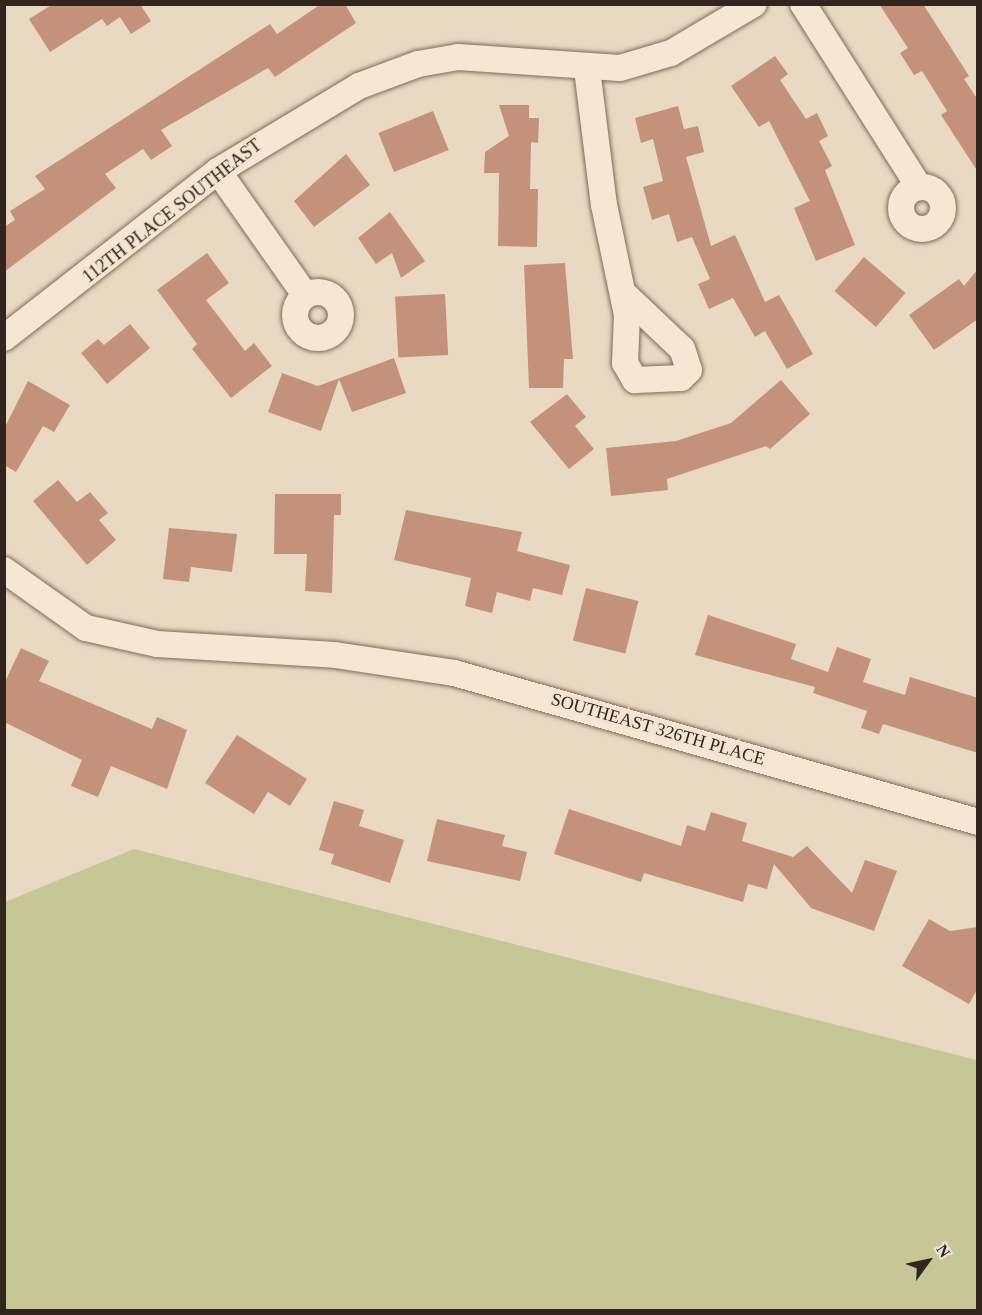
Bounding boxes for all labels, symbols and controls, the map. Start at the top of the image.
street label: 112TH PLACE SOUTHEAST [78,134,266,288]
street label: SOUTHEAST 326TH PLACE [548,688,768,770]
north arrow [898,1231,958,1291]
text: N [933,1241,954,1260]

